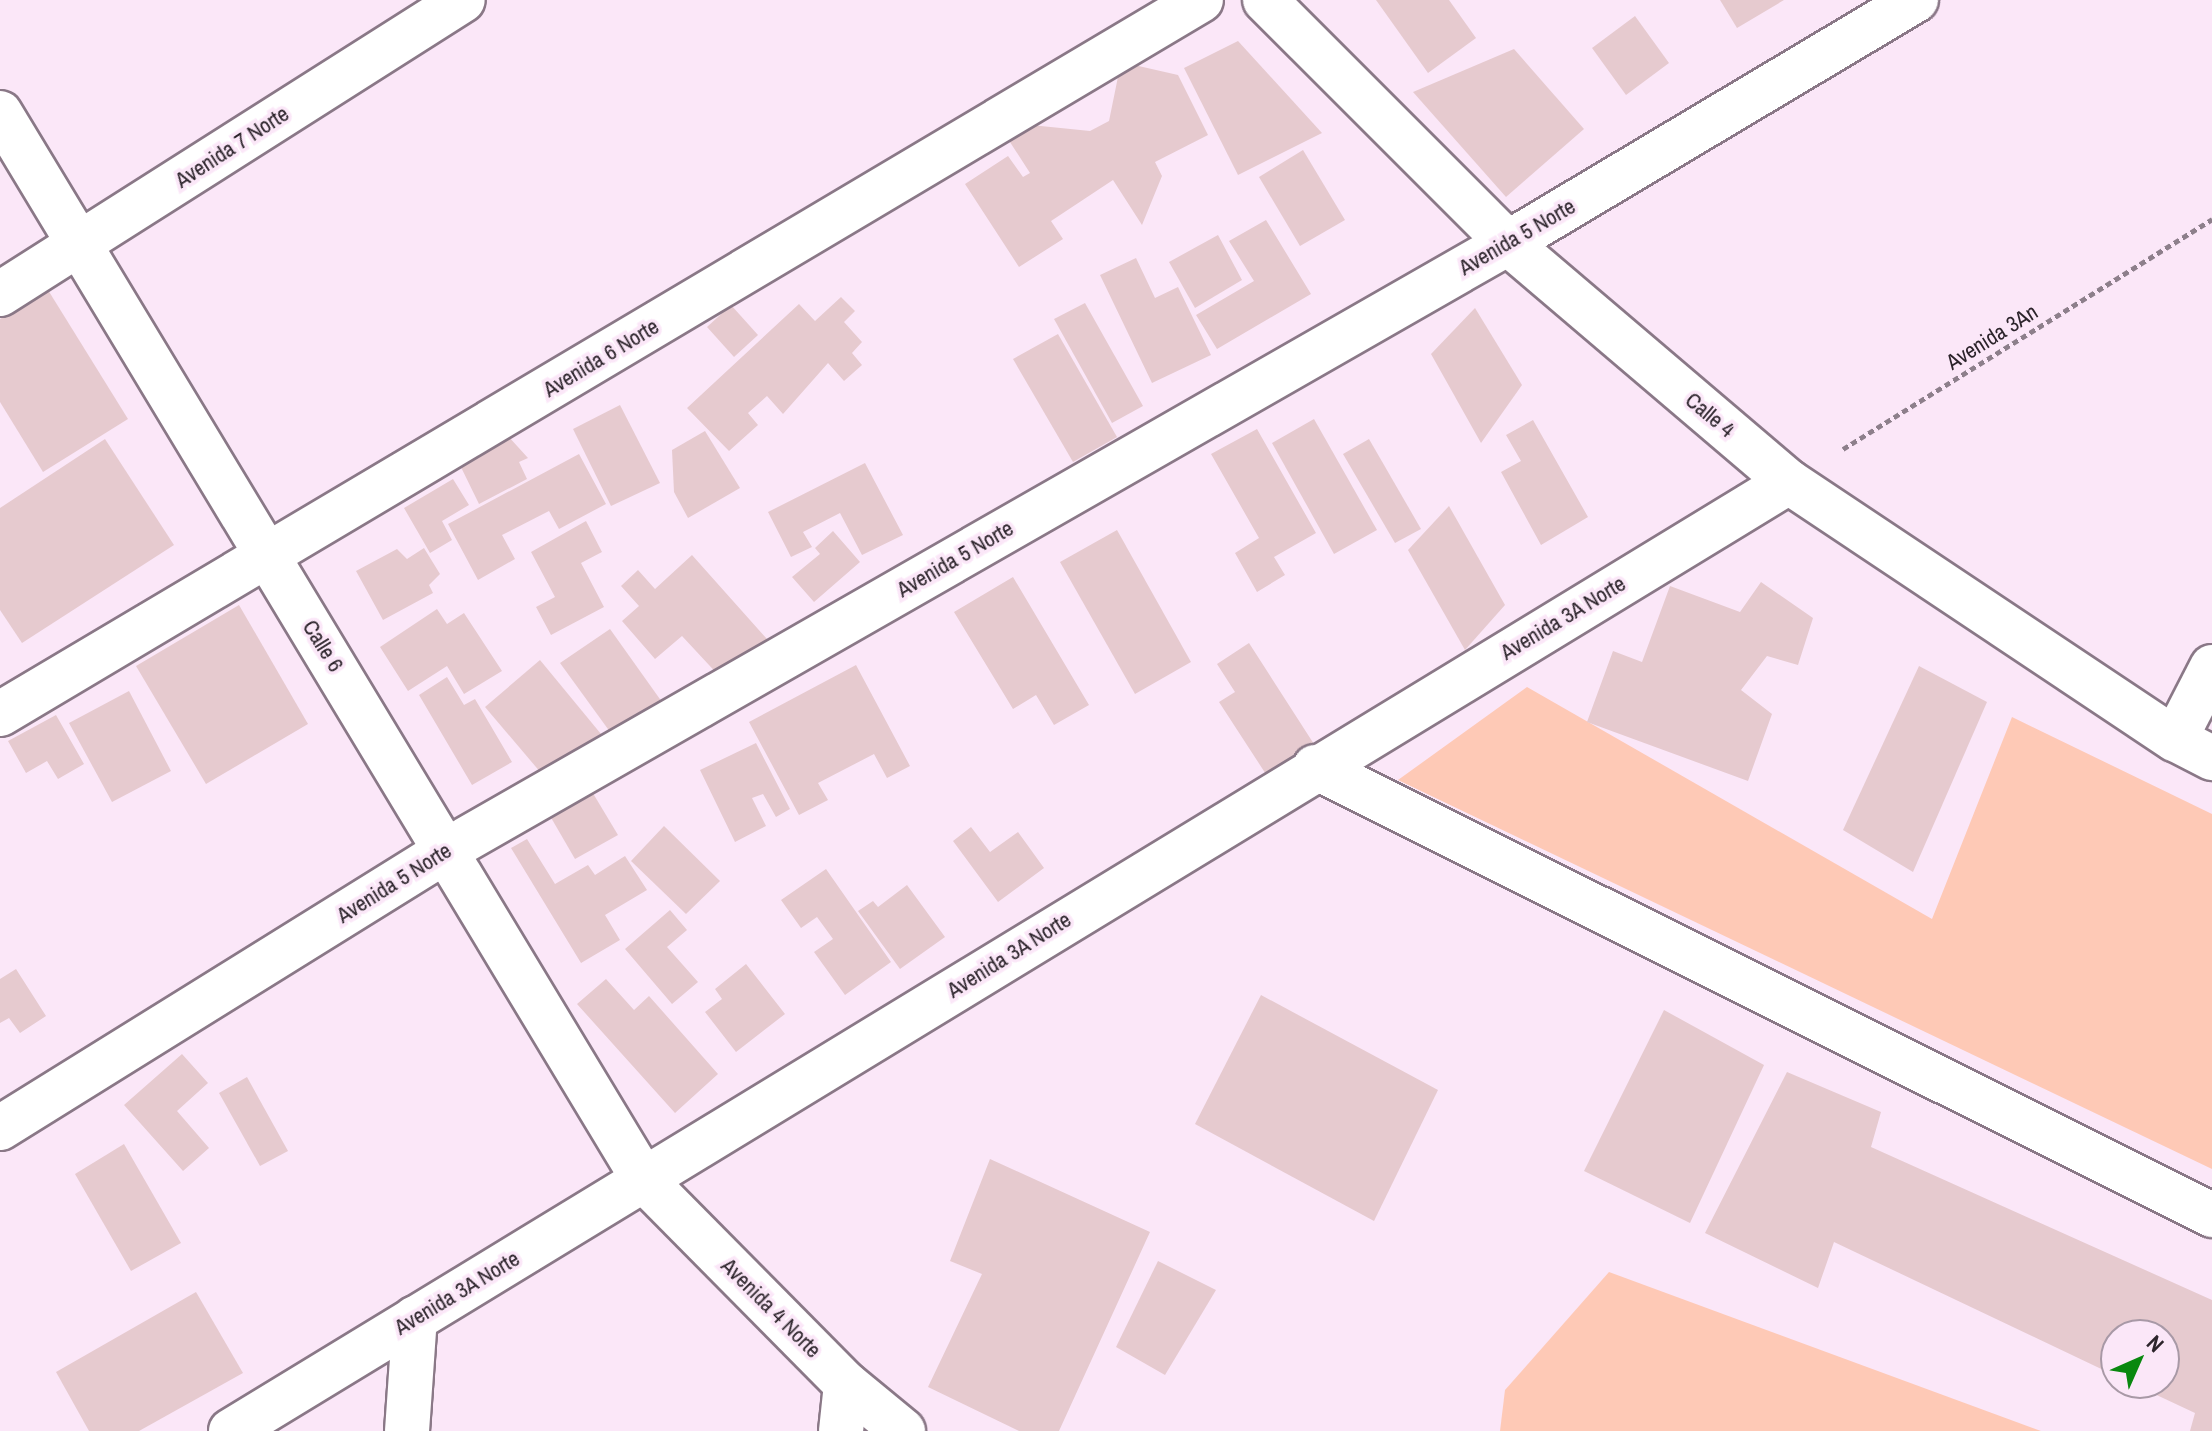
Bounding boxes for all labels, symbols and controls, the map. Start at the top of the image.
street label: Avenida 7 Norte [170,101,294,193]
street label: Avenida 5 Norte [1454,193,1580,281]
street label: Avenida 3An [1941,299,2043,375]
street label: Avenida 6 Norte [538,313,664,403]
street label: Calle 4 [1680,387,1740,443]
street label: Avenida 5 Norte [892,515,1018,603]
street label: Avenida 3A Norte [1495,570,1631,666]
street label: Calle 6 [297,615,349,677]
street label: Avenida 5 Norte [332,837,456,929]
street label: Avenida 3A Norte [942,906,1076,1004]
street label: Avenida 3A Norte [389,1245,525,1341]
street label: Avenida 4 Norte [716,1253,826,1363]
north arrow [2100,1319,2180,1399]
text: N [2140,1328,2171,1359]

